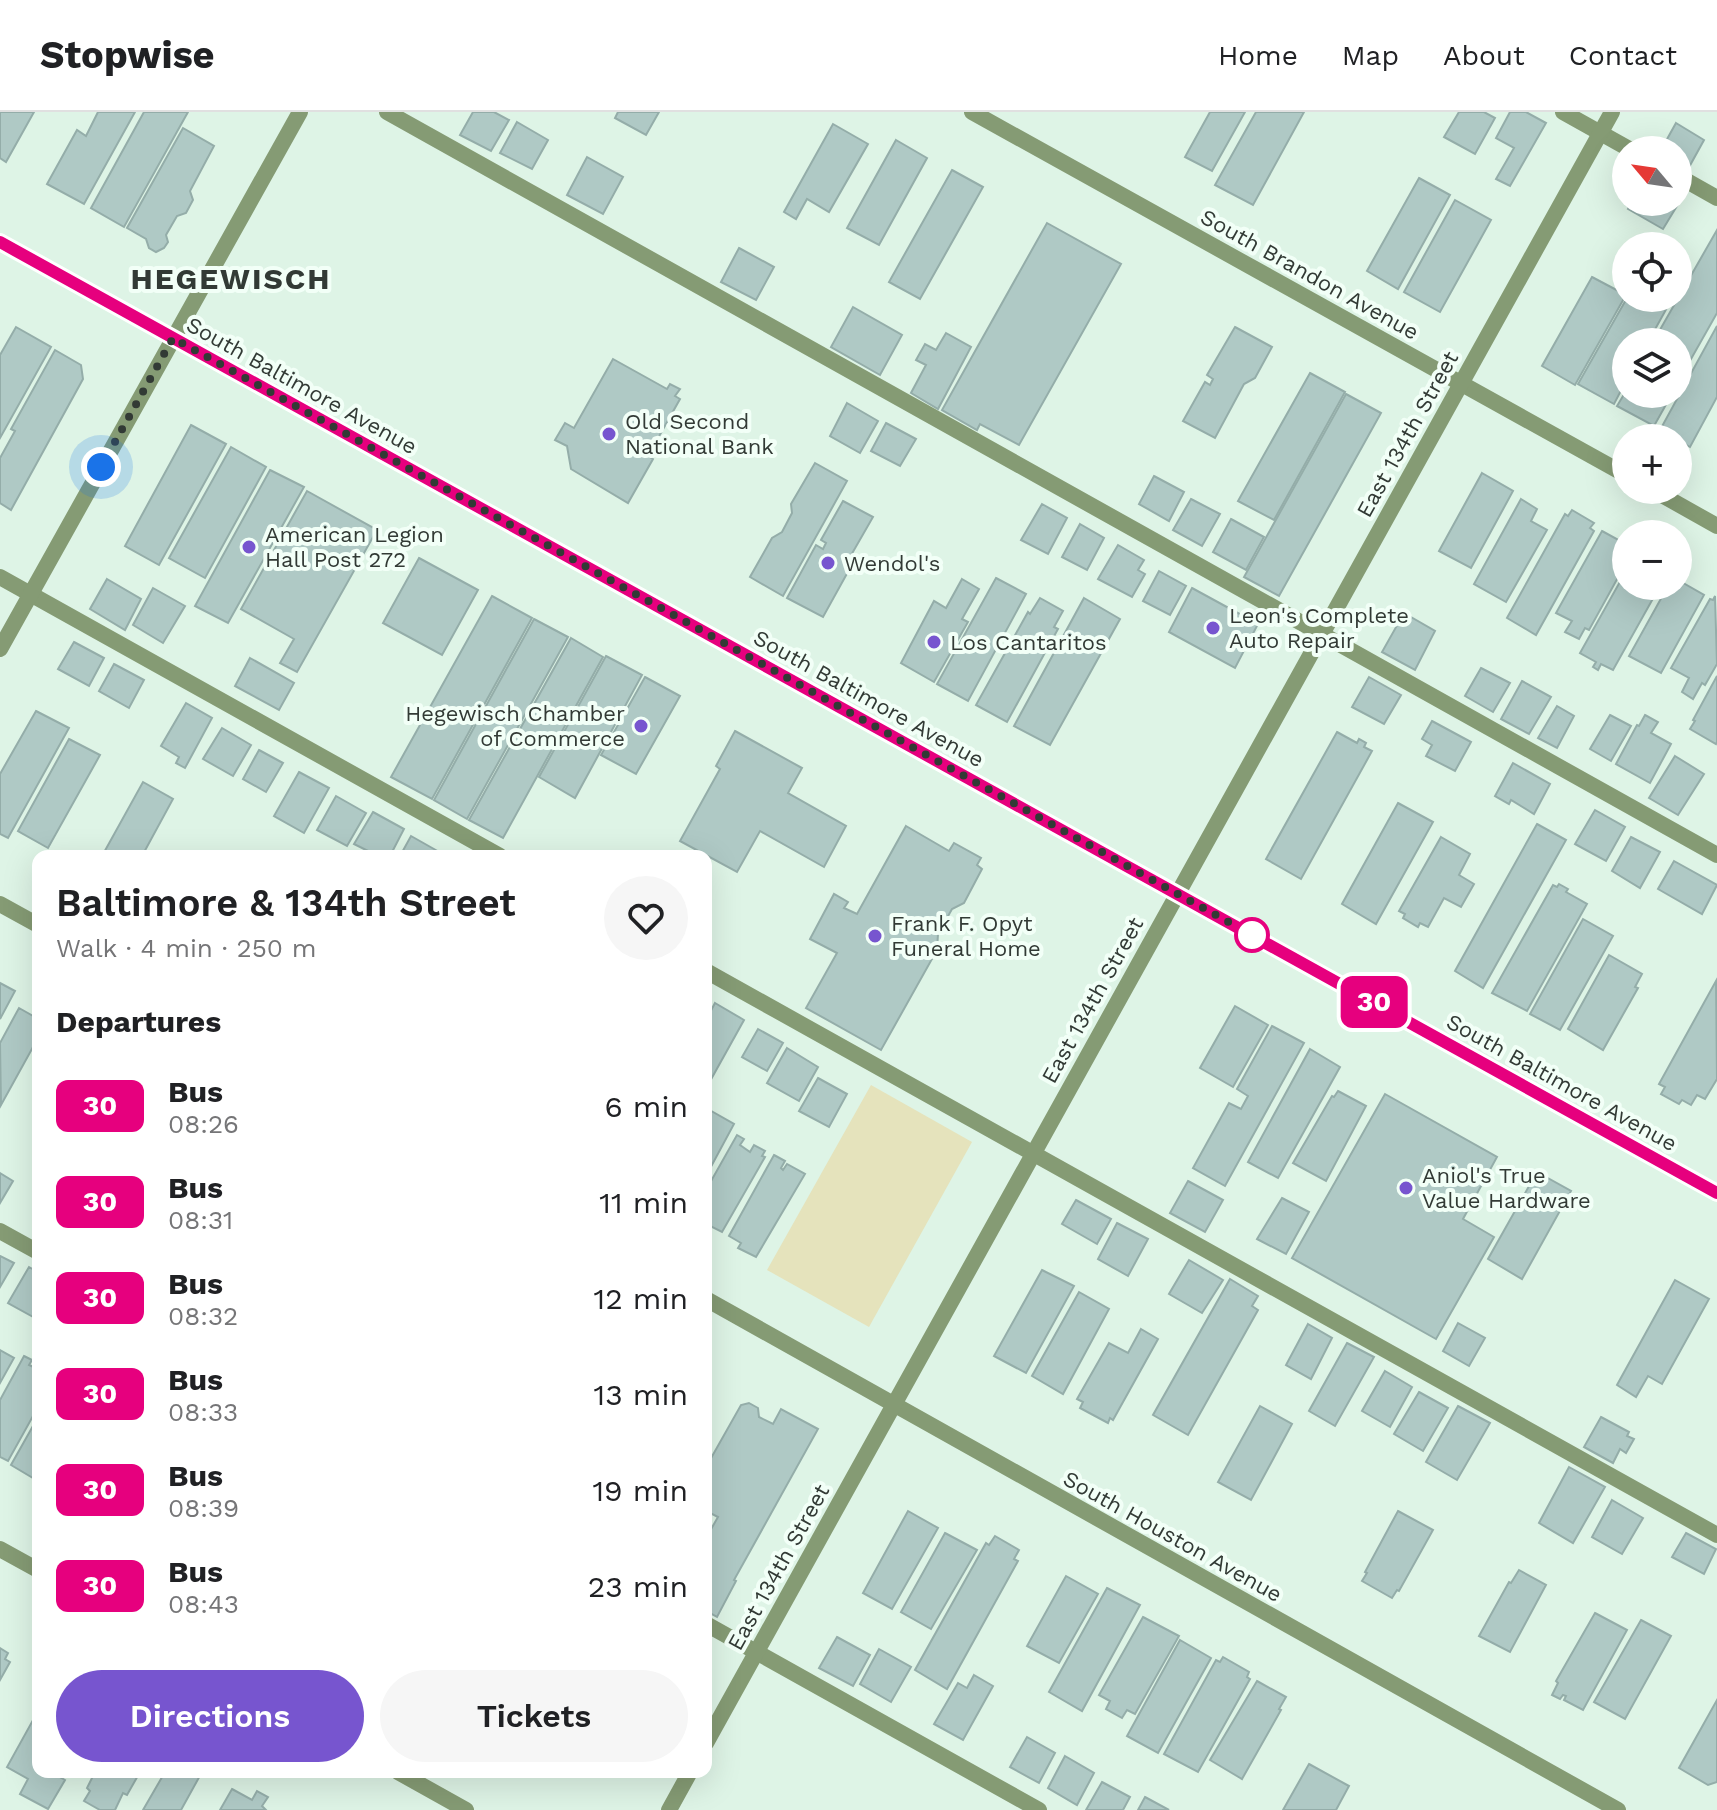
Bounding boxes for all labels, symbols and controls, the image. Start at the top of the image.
text: Stopwise [40,33,215,77]
text: Home [1218,39,1298,72]
text: Map [1342,39,1399,72]
text: About [1443,39,1525,72]
text: Contact [1569,39,1677,72]
north arrow [1612,136,1692,216]
map controls [1612,136,1692,600]
street label: South Brandon Avenue [1196,204,1423,345]
button: locate [1612,232,1692,312]
district label: HEGEWISCH [130,261,332,296]
street label: South Baltimore Avenue [182,312,421,459]
button: layers [1612,328,1692,408]
street label: East 134th Street [1351,347,1463,522]
place label: Old Second National Bank [625,409,774,459]
button: + [1612,424,1692,504]
marker: Old Second National Bank [600,425,618,443]
your location [81,447,121,487]
button: − [1612,520,1692,600]
place label: American Legion Hall Post 272 [265,522,444,572]
marker: American Legion Hall Post 272 [240,538,258,556]
place label: Wendol's [844,551,940,576]
marker: Wendol's [819,554,837,572]
place label: Leon's Complete Auto Repair [1229,603,1409,653]
marker: Leon's Complete Auto Repair [1204,619,1222,637]
street label: South Baltimore Avenue [749,625,988,772]
place label: Los Cantaritos [950,630,1107,655]
marker: Los Cantaritos [925,633,943,651]
place label: Hegewisch Chamber of Commerce [405,701,625,751]
marker: Hegewisch Chamber of Commerce [632,717,650,735]
button: heart [604,876,688,960]
text: Baltimore & 134th Street [56,881,516,925]
place label: Frank F. Opyt Funeral Home [891,911,1041,961]
street label: East 134th Street [1036,913,1148,1088]
unlabelled marker [1235,918,1269,952]
marker: Frank F. Opyt Funeral Home [866,927,884,945]
text: Walk · 4 min · 250 m [56,933,317,963]
line badge: 30 [1338,976,1410,1028]
text: 30 [1357,985,1391,1018]
text: Departures [56,1004,221,1039]
street label: South Baltimore Avenue [1442,1009,1681,1156]
text: Bus [168,1074,223,1109]
text: 30 [83,1089,117,1122]
text: 6 min [604,1089,688,1124]
text: 08:26 [168,1109,239,1139]
place label: Aniol's True Value Hardware [1422,1163,1591,1213]
text: Bus [168,1170,223,1205]
marker: Aniol's True Value Hardware [1397,1179,1415,1197]
text: 30 [83,1185,117,1218]
text: 11 min [599,1185,688,1220]
text: 08:31 [168,1205,233,1235]
text: Bus [168,1266,223,1301]
text: 30 [83,1281,117,1314]
text: 12 min [593,1281,688,1316]
text: 08:32 [168,1301,238,1331]
text: Bus [168,1362,223,1397]
text: 30 [83,1377,117,1410]
text: 13 min [593,1377,688,1412]
text: 08:33 [168,1397,238,1427]
text: Bus [168,1458,223,1493]
street label: South Houston Avenue [1059,1466,1286,1607]
text: 30 [83,1473,117,1506]
text: 19 min [592,1473,688,1508]
street label: East 134th Street [722,1480,834,1655]
text: 08:39 [168,1493,239,1523]
text: Bus [168,1554,223,1589]
text: 30 [83,1569,117,1602]
text: 23 min [588,1569,688,1604]
text: 08:43 [168,1589,239,1619]
button: Directions [56,1670,364,1762]
button: Tickets [380,1670,688,1762]

